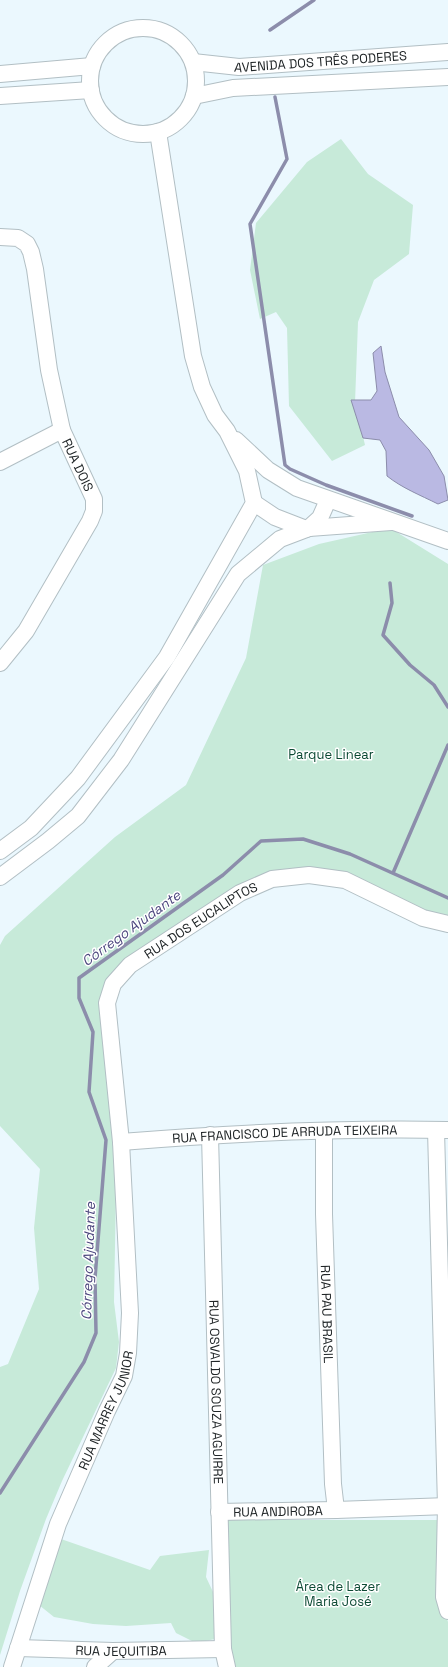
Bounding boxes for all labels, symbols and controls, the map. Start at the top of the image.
street label: AVENIDA DOS TRÊS PODERES [233,47,408,76]
street label: RUA DOIS [58,436,97,494]
park label: Parque Linear [288,746,374,763]
street label: RUA DOS EUCALIPTOS [141,878,260,962]
water label: Córrego Ajudante [78,886,185,970]
street label: RUA FRANCISCO DE ARRUDA TEIXEIRA [172,1122,397,1147]
water label: Córrego Ajudante [77,1201,99,1320]
street label: RUA PAU BRASIL [317,1265,337,1363]
street label: RUA OSVALDO SOUZA AGUIRRE [205,1300,227,1484]
street label: RUA MARREY JUNIOR [75,1350,137,1472]
street label: RUA ANDIROBA [233,1502,323,1521]
park label: Área de Lazer Maria José [296,1578,380,1610]
street label: RUA JEQUITIBA [75,1642,167,1660]

